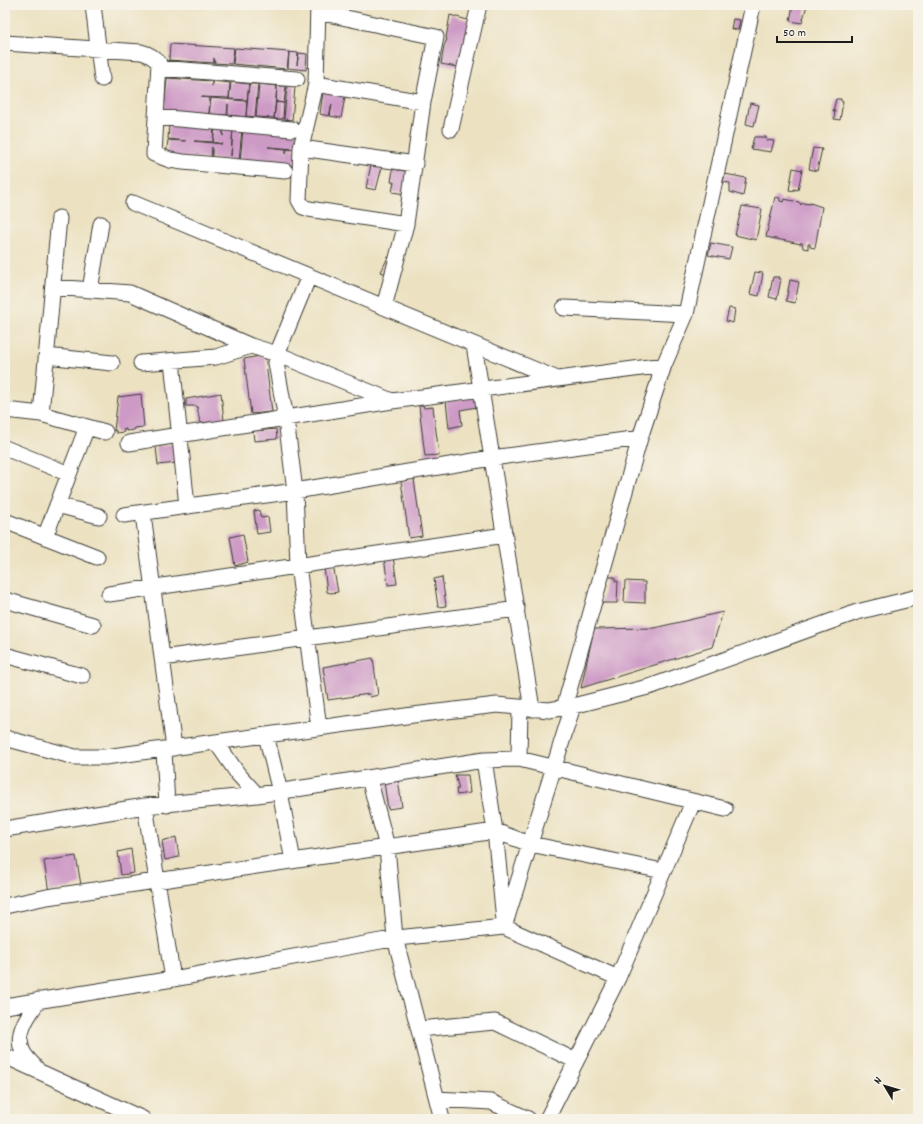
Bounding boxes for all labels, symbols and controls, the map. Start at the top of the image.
scale bar [777,18,852,44]
text: 50 m [783,25,806,42]
north arrow [865,1066,905,1106]
text: N [871,1074,887,1088]

